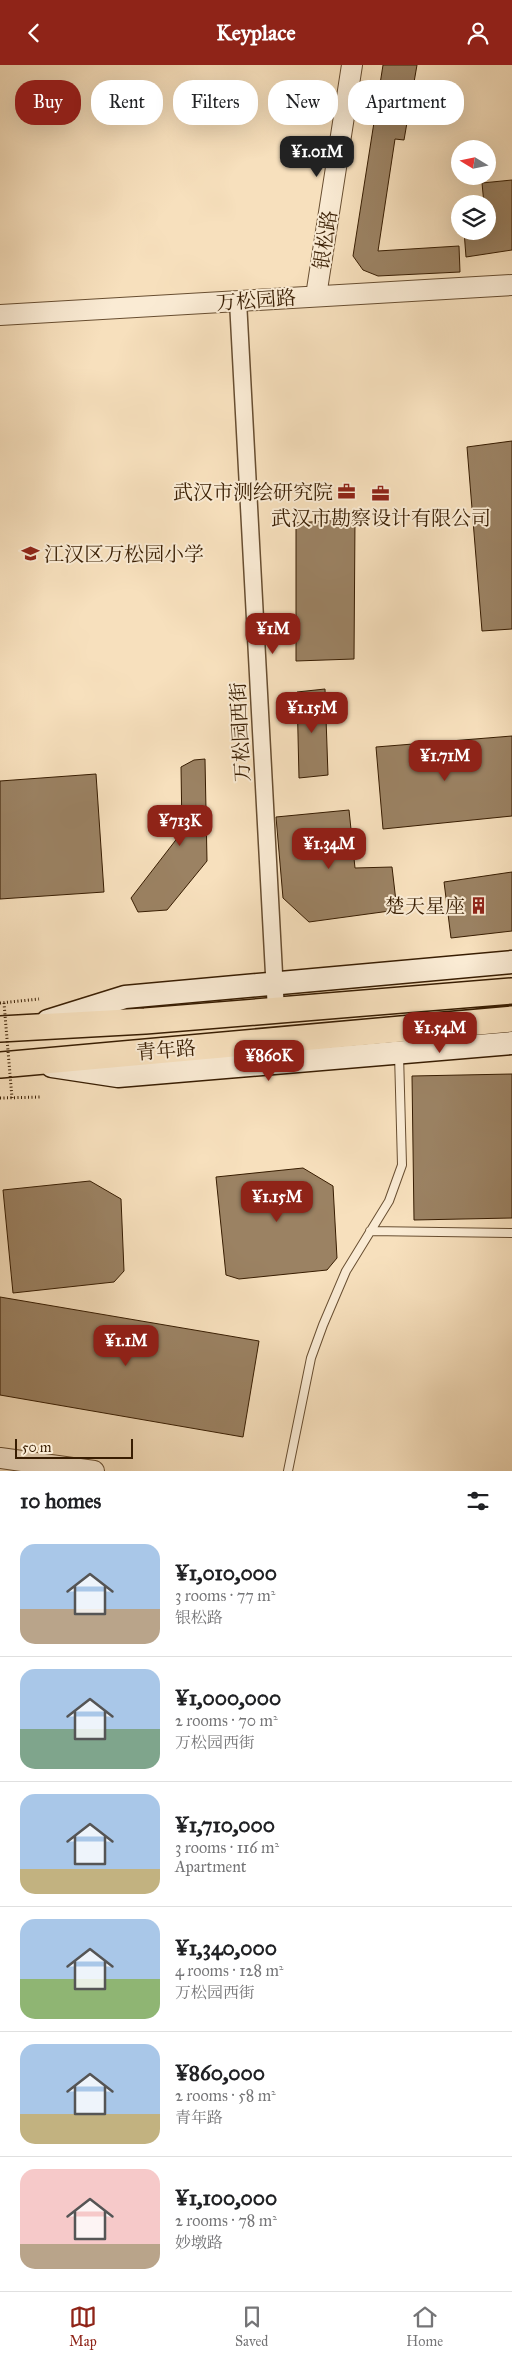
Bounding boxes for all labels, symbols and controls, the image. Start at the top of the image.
icon: back [20,19,48,47]
text: Keyplace [216,19,296,46]
icon: person [464,19,492,47]
chip: Buy [15,80,81,125]
chip: Rent [91,80,163,125]
chip: Filters [173,80,258,125]
chip: New [268,80,338,125]
chip: Apartment [348,80,464,125]
pin: ¥1.01M [276,135,358,178]
north arrow [451,140,496,185]
map controls [451,140,496,240]
text: ¥1.01M [291,142,343,161]
button: layers [451,195,496,240]
street label: 银松路 [308,208,342,272]
street label: 万松园路 [215,285,297,315]
place label: 武汉市测绘研究院 [173,480,333,504]
office icon: 武汉市测绘研究院 [337,482,357,502]
office icon: 武汉市勘察设计有限公司 [371,484,391,504]
place label: 武汉市勘察设计有限公司 [271,506,491,530]
place label: 江汉区万松园小学 [44,542,204,566]
school or university icon: 江汉区万松园小学 [20,544,40,564]
pin: ¥1M [249,613,297,655]
text: ¥1M [256,619,290,638]
street label: 万松园西街 [225,681,255,783]
pin: ¥1.15M [271,691,353,734]
text: ¥1.15M [287,698,337,717]
pin: ¥1.71M [404,739,486,782]
text: ¥1.71M [420,746,470,765]
pin: ¥713K [145,805,215,847]
text: ¥713K [158,811,202,830]
pin: ¥1.34M [288,827,370,870]
text: ¥1.34M [303,834,355,853]
place label: 楚天星座 [385,894,465,918]
building icon: 楚天星座 [469,896,489,916]
pin: ¥1.54M [399,1011,481,1054]
text: ¥1.54M [414,1018,466,1037]
street label: 青年路 [135,1035,197,1065]
pin: ¥860K [234,1039,304,1082]
text: ¥860K [245,1046,293,1065]
pin: ¥1.15M [236,1181,318,1223]
text: ¥1.15M [252,1187,302,1206]
pin: ¥1.1M [91,1325,161,1367]
text: ¥1.1M [105,1331,147,1350]
scale bar [15,1436,132,1459]
text: 50 m [22,1439,51,1456]
icon: filters [464,1487,492,1515]
text: 10 homes [20,1488,101,1514]
text: ¥1,010,000 [175,1560,277,1586]
icon: home [60,1564,120,1624]
text: 3 rooms · 77 m² [175,1586,275,1605]
text: 银松路 [175,1608,223,1627]
text: ¥1,000,000 [175,1685,281,1711]
icon: home [60,1689,120,1749]
text: 2 rooms · 70 m² [175,1711,278,1730]
text: 万松园西街 [175,1733,255,1752]
text: ¥1,710,000 [175,1812,275,1838]
icon: home [60,1814,120,1874]
text: 3 rooms · 116 m² [175,1838,279,1857]
text: Apartment [175,1857,247,1876]
text: ¥1,340,000 [175,1935,277,1961]
icon: home [60,1939,120,1999]
text: 4 rooms · 128 m² [175,1961,284,1980]
text: 万松园西街 [175,1983,255,2002]
text: ¥860,000 [175,2060,265,2086]
icon: home [60,2064,120,2124]
text: 2 rooms · 58 m² [175,2086,276,2105]
text: 青年路 [175,2108,223,2127]
text: ¥1,100,000 [175,2185,277,2211]
icon: home [60,2189,120,2249]
text: 2 rooms · 78 m² [175,2211,277,2230]
text: 妙墩路 [175,2233,223,2252]
tab: Map [69,2303,97,2350]
tab: Saved [235,2303,268,2350]
tab: Home [406,2303,443,2350]

